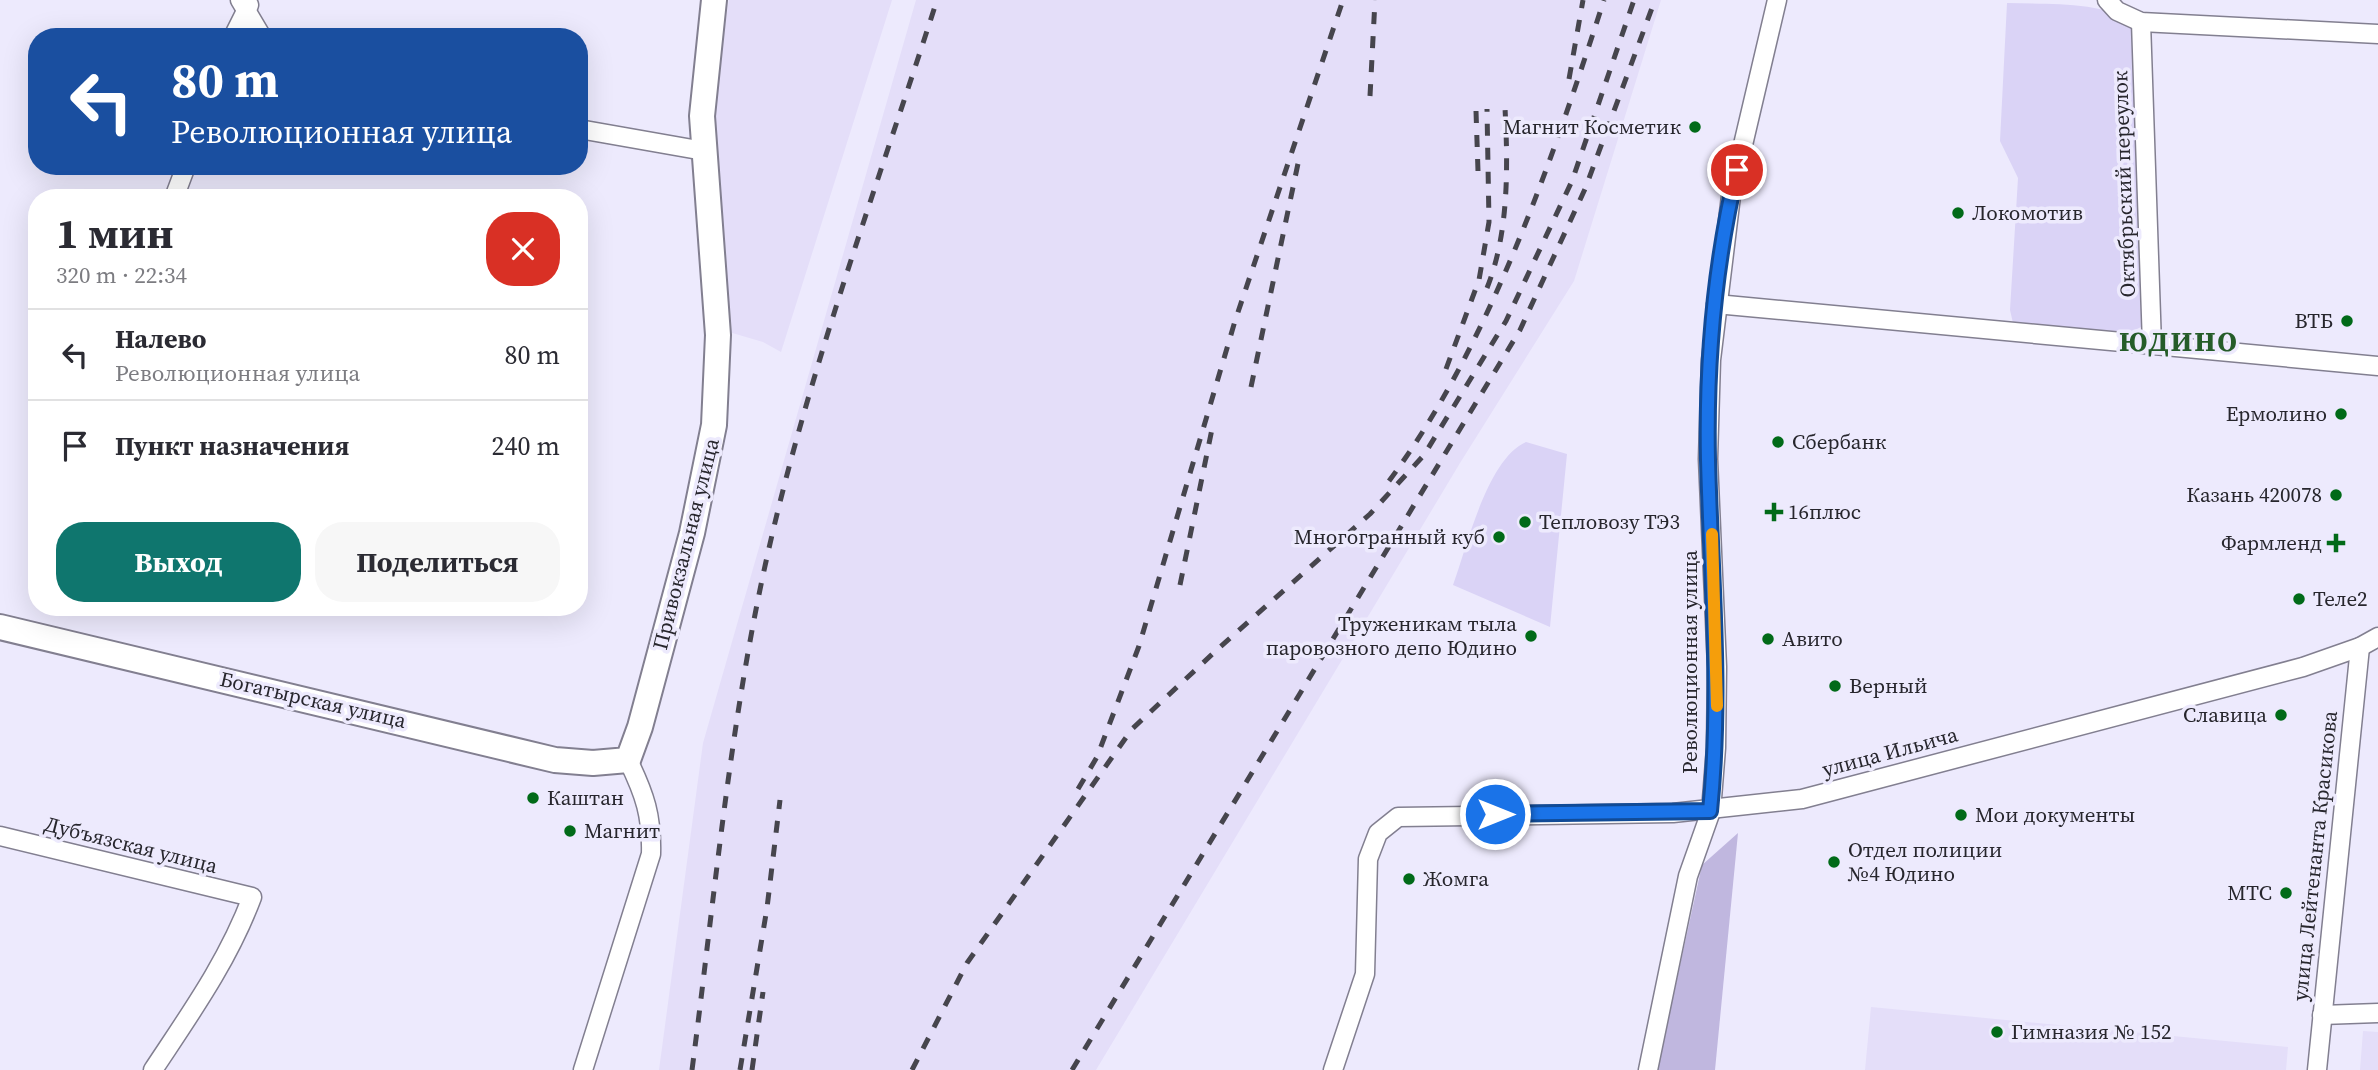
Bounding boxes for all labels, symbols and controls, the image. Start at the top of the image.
text: 80 m [171,46,279,113]
icon: left [56,56,147,147]
street label: Октябрьский переулок [2105,70,2142,298]
text: Революционная улица [171,110,512,154]
place label: Магнит Косметик [1503,112,1681,141]
marker: Магнит Косметик [1687,119,1703,135]
pin [1707,140,1767,200]
icon: arrive [1718,151,1756,189]
place label: Локомотив [1972,198,2083,227]
text: 1 мин [56,204,173,262]
marker: Локомотив [1950,205,1966,221]
button: close [486,212,560,286]
text: 320 m · 22:34 [56,259,187,291]
place label: ВТБ [2295,306,2333,335]
marker: ВТБ [2339,313,2355,329]
text: Налево [115,321,206,357]
district label: ЮДИНО [2119,322,2239,360]
icon: left [56,336,94,374]
text: 80 m [505,337,560,373]
text: Революционная улица [115,357,360,389]
place label: Ермолино [2226,399,2327,428]
marker: Ермолино [2333,406,2349,422]
icon: arrive [56,427,94,465]
place label: Сбербанк [1792,427,1887,456]
text: Пункт назначения [115,428,349,464]
text: 240 m [492,428,560,464]
marker: Сбербанк [1770,434,1786,450]
street label: Привокзальная улица [645,435,726,653]
place label: Казань 420078 [2186,480,2322,509]
marker: Казань 420078 [2328,487,2344,503]
place label: 16плюс [1788,497,1861,526]
marker: 16плюс [1766,504,1782,520]
place label: Тепловозу ТЭ3 [1539,507,1680,536]
marker: Тепловозу ТЭ3 [1517,514,1533,530]
button: Выход [56,522,301,602]
button: Поделиться [315,522,560,602]
place label: Многогранный куб [1294,522,1485,551]
place label: Фармленд [2221,528,2322,557]
marker: Многогранный куб [1491,529,1507,545]
marker: Фармленд [2328,535,2344,551]
street label: Революционная улица [1675,550,1704,774]
place label: Теле2 [2313,584,2368,613]
marker: Теле2 [2291,591,2307,607]
place label: Труженикам тыла паровозного депо Юдино [1266,609,1517,662]
place label: Авито [1782,624,1843,653]
marker: Труженикам тыла паровозного депо Юдино [1523,628,1539,644]
marker: Авито [1760,631,1776,647]
street label: Богатырская улица [217,664,409,735]
place label: Верный [1849,671,1928,700]
marker: Верный [1827,678,1843,694]
place label: Славица [2183,700,2267,729]
marker: Славица [2273,707,2289,723]
street label: улица Лейтенанта Красикова [2285,709,2344,1003]
street label: улица Ильича [1819,719,1961,784]
position arrow [1458,777,1532,851]
place label: Каштан [547,783,624,812]
marker: Каштан [525,790,541,806]
place label: Мои документы [1975,800,2135,829]
marker: Мои документы [1953,807,1969,823]
street label: Дубъязская улица [42,809,221,880]
place label: Магнит [584,816,660,845]
marker: Магнит [562,823,578,839]
place label: Отдел полиции №4 Юдино [1847,835,2002,888]
marker: Отдел полиции №4 Юдино [1826,854,1842,870]
place label: Жомга [1423,864,1489,893]
marker: Жомга [1401,871,1417,887]
place label: МТС [2227,878,2272,907]
marker: МТС [2278,885,2294,901]
place label: Гимназия № 152 [2011,1017,2171,1046]
marker: Гимназия № 152 [1989,1024,2005,1040]

